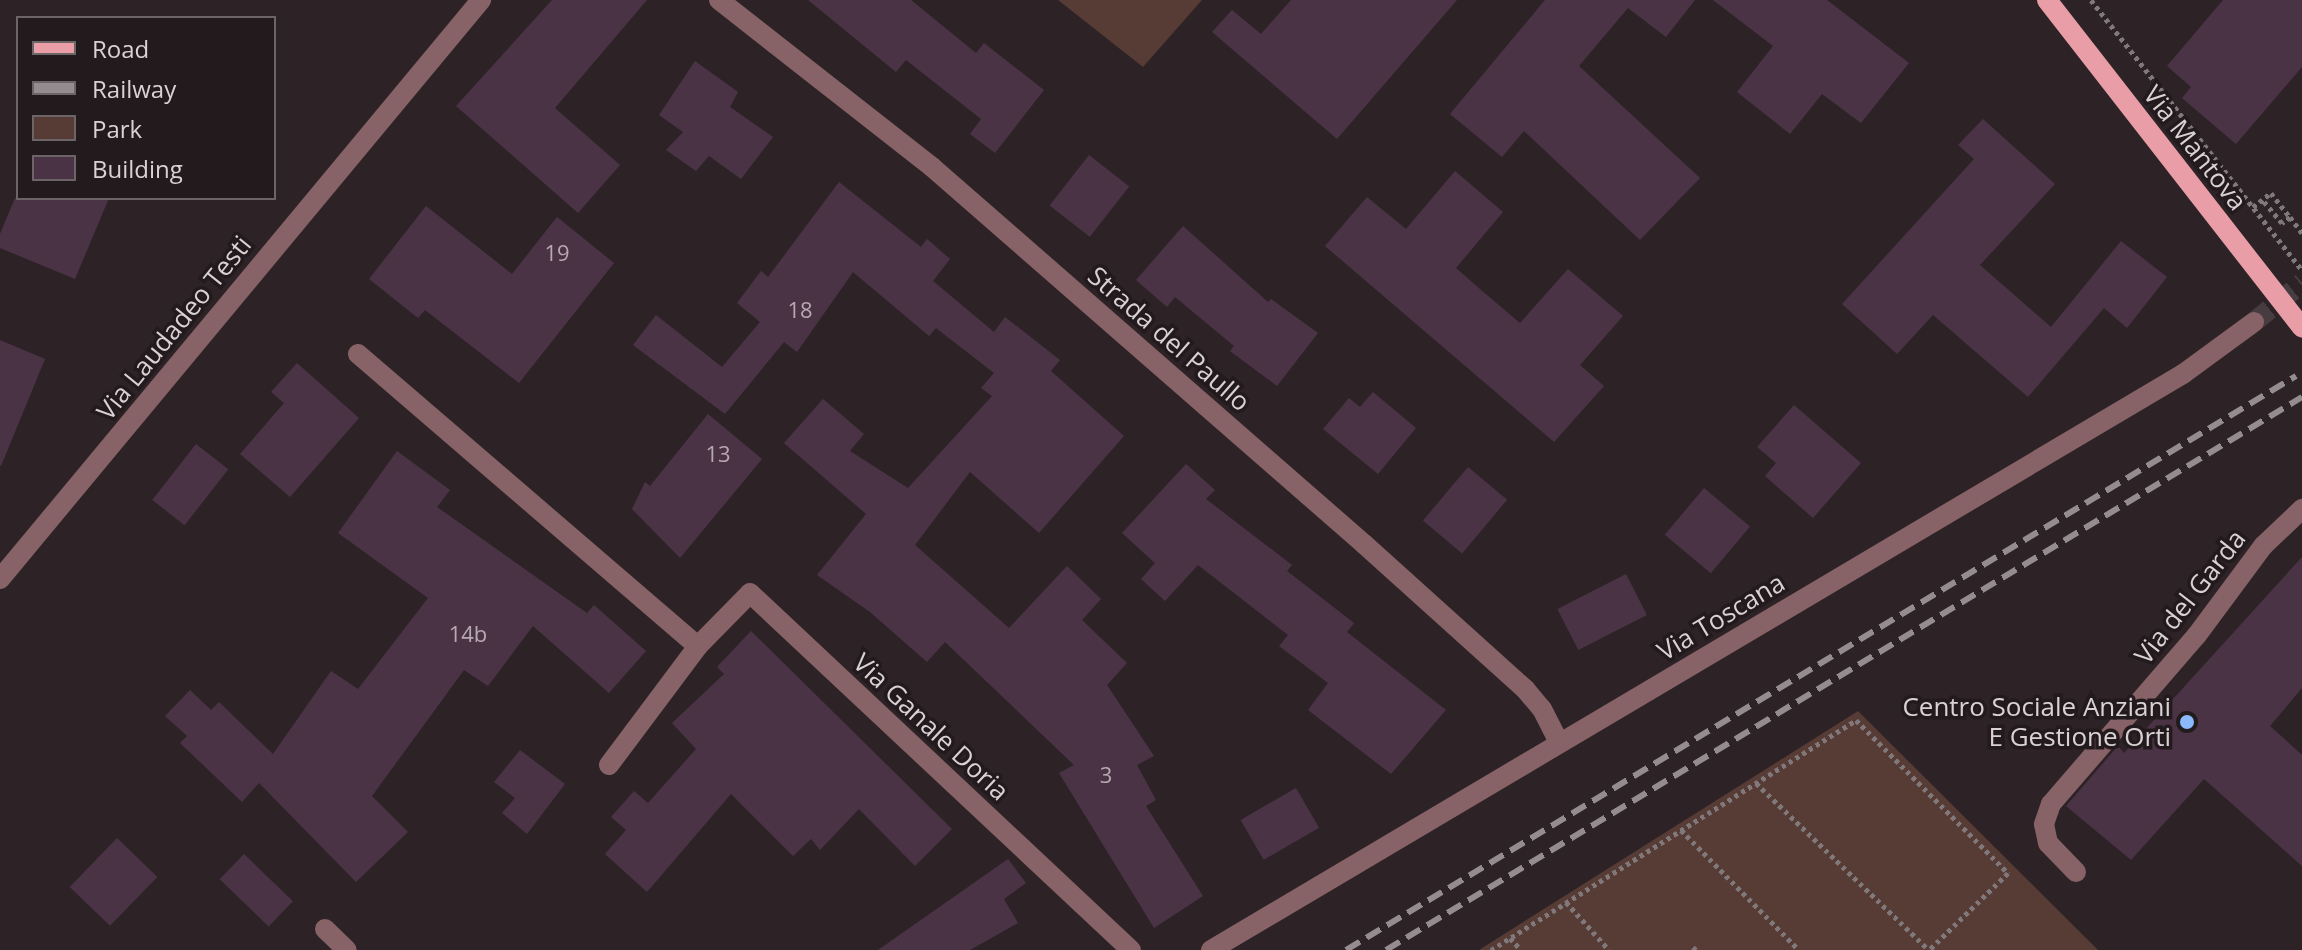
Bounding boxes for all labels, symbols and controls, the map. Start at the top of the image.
legend [16,16,276,200]
text: Road [92,32,149,65]
text: Railway [92,72,176,105]
street label: Via Mantova [2137,80,2253,216]
text: Park [92,112,142,145]
text: Building [92,152,183,185]
street label: Via Laudadeo Testi [90,230,258,426]
house number: 19 [544,240,570,266]
street label: Strada del Paullo [1082,260,1256,418]
house number: 18 [787,297,813,323]
house number: 13 [705,441,731,467]
street label: Via del Garda [2128,524,2252,670]
street label: Via Toscana [1652,567,1790,667]
house number: 14b [449,621,487,647]
street label: Via Ganale Doria [847,647,1015,807]
place label: Centro Sociale Anziani E Gestione Orti [1902,691,2171,752]
marker: Centro Sociale Anziani E Gestione Orti [2178,713,2196,731]
house number: 3 [1100,762,1112,788]

